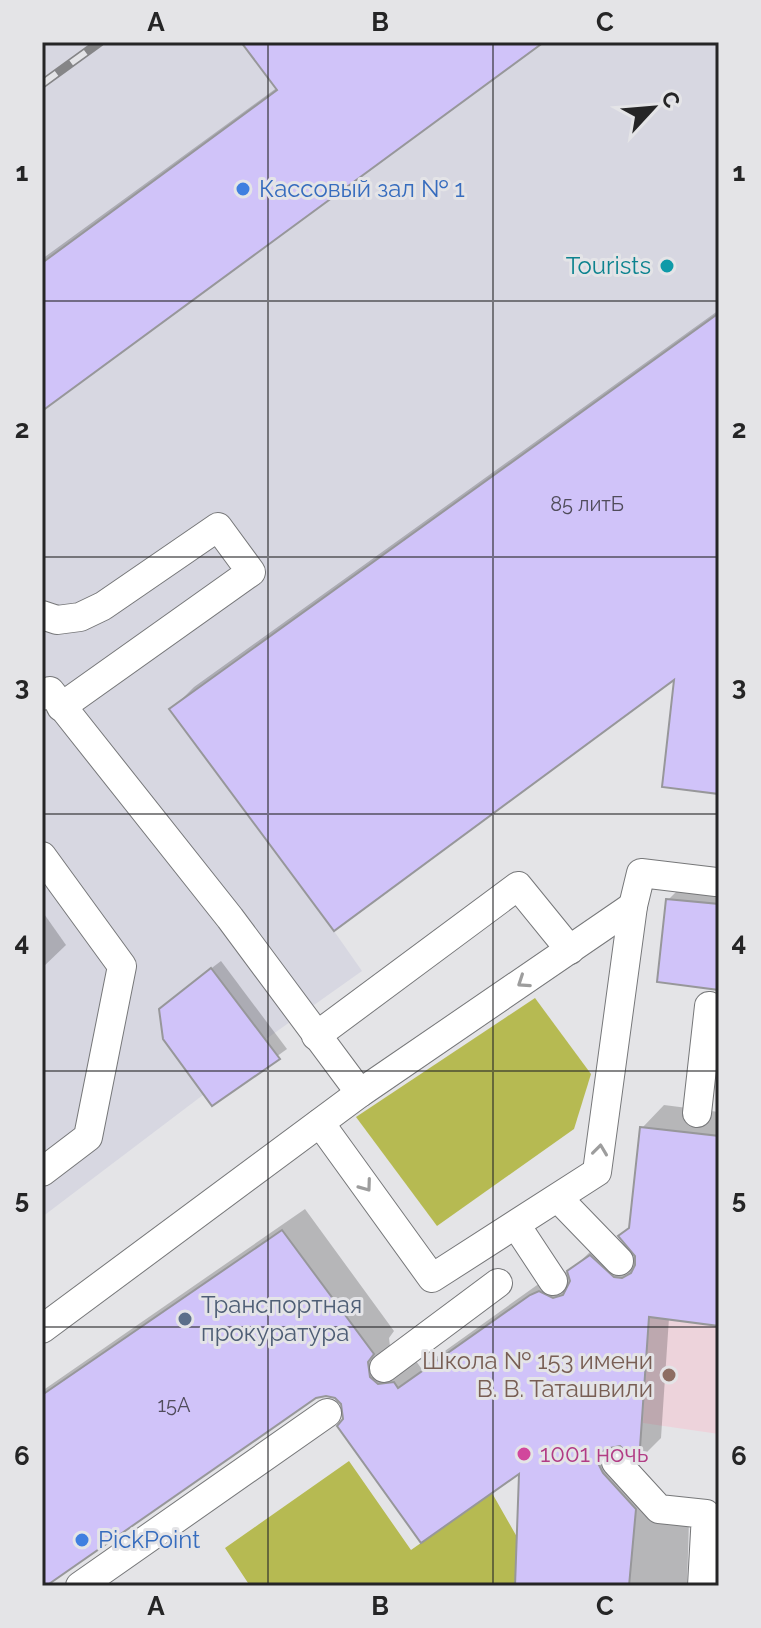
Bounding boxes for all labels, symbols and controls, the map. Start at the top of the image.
text: A [147,7,165,37]
text: B [371,7,389,37]
text: C [596,7,614,37]
north arrow [613,68,693,148]
text: С [656,87,686,112]
text: 1 [16,157,29,187]
text: 1 [733,157,746,187]
place label: Кассовый зал № 1 [259,174,465,203]
marker: Кассовый зал № 1 [234,180,252,198]
place label: Tourists [566,251,651,280]
marker: Tourists [658,257,676,275]
text: 2 [15,414,29,444]
text: 2 [732,414,746,444]
house number: 85 литБ [550,492,624,516]
text: 3 [15,671,29,701]
text: 3 [732,671,746,701]
text: 4 [15,927,29,957]
text: 4 [732,927,746,957]
one-way arrow [517,972,531,987]
one-way arrow [591,1143,608,1156]
one-way arrow [356,1178,370,1192]
text: 5 [15,1184,29,1214]
text: 5 [732,1184,746,1214]
place label: Транспортная прокуратура [201,1290,362,1347]
marker: Транспортная прокуратура [176,1310,194,1328]
place label: Школа № 153 имени В. В. Таташвили [422,1346,653,1403]
marker: Школа № 153 имени В. В. Таташвили [660,1366,678,1384]
house number: 15А [158,1393,191,1417]
place label: 1001 ночь [540,1439,648,1468]
text: 6 [14,1441,30,1471]
text: 6 [731,1441,747,1471]
marker: 1001 ночь [515,1445,533,1463]
place label: PickPoint [98,1525,200,1554]
marker: PickPoint [73,1531,91,1549]
text: A [147,1591,165,1621]
text: B [371,1591,389,1621]
text: C [596,1591,614,1621]

